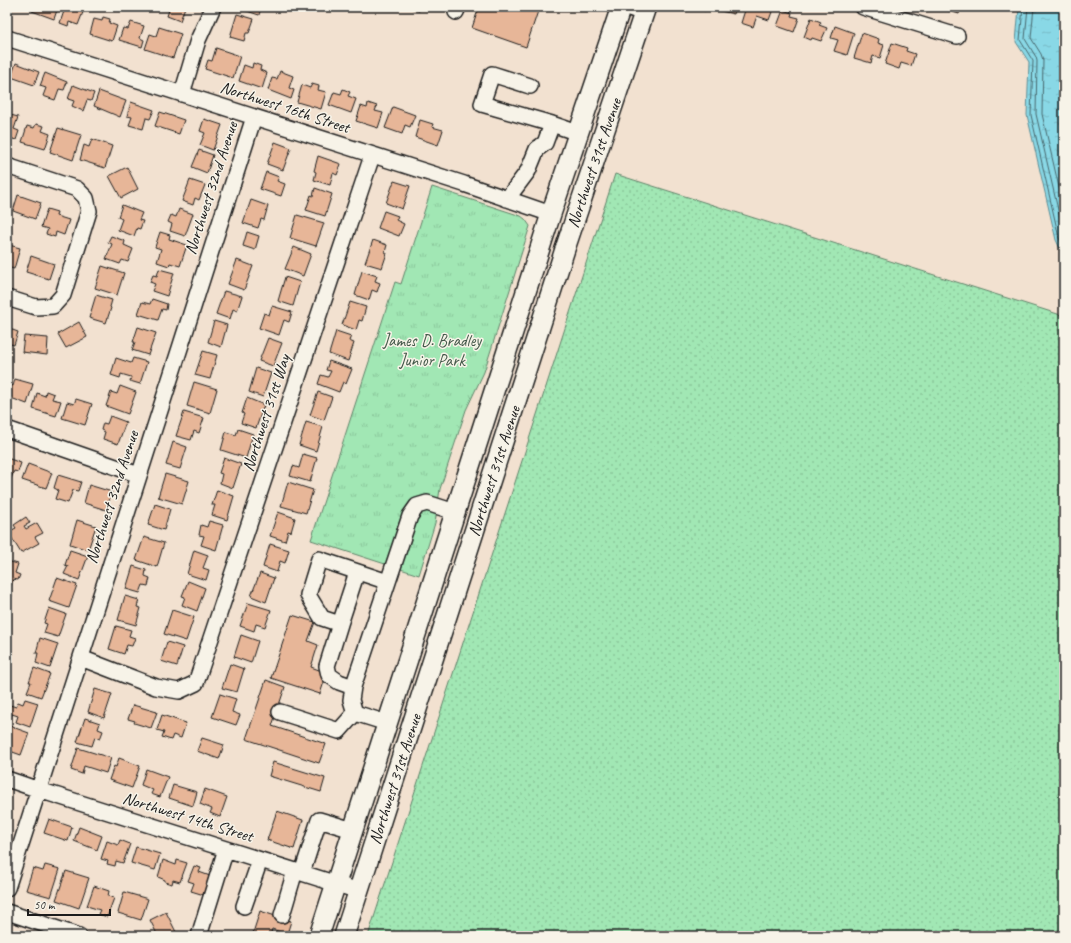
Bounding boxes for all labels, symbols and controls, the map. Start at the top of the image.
street label: Northwest 16th Street [218,76,355,139]
street label: Northwest 31st Avenue [562,94,626,230]
street label: Northwest 32nd Avenue [180,118,243,257]
park label: James D. Bradley Junior Park [382,330,482,371]
street label: Northwest 31st Way [237,351,295,474]
street label: Northwest 31st Avenue [463,402,525,539]
street label: Northwest 32nd Avenue [81,427,144,566]
street label: Northwest 31st Avenue [364,710,426,847]
street label: Northwest 14th Street [120,787,258,847]
scale bar [28,891,110,917]
text: 50 m [34,897,56,913]

